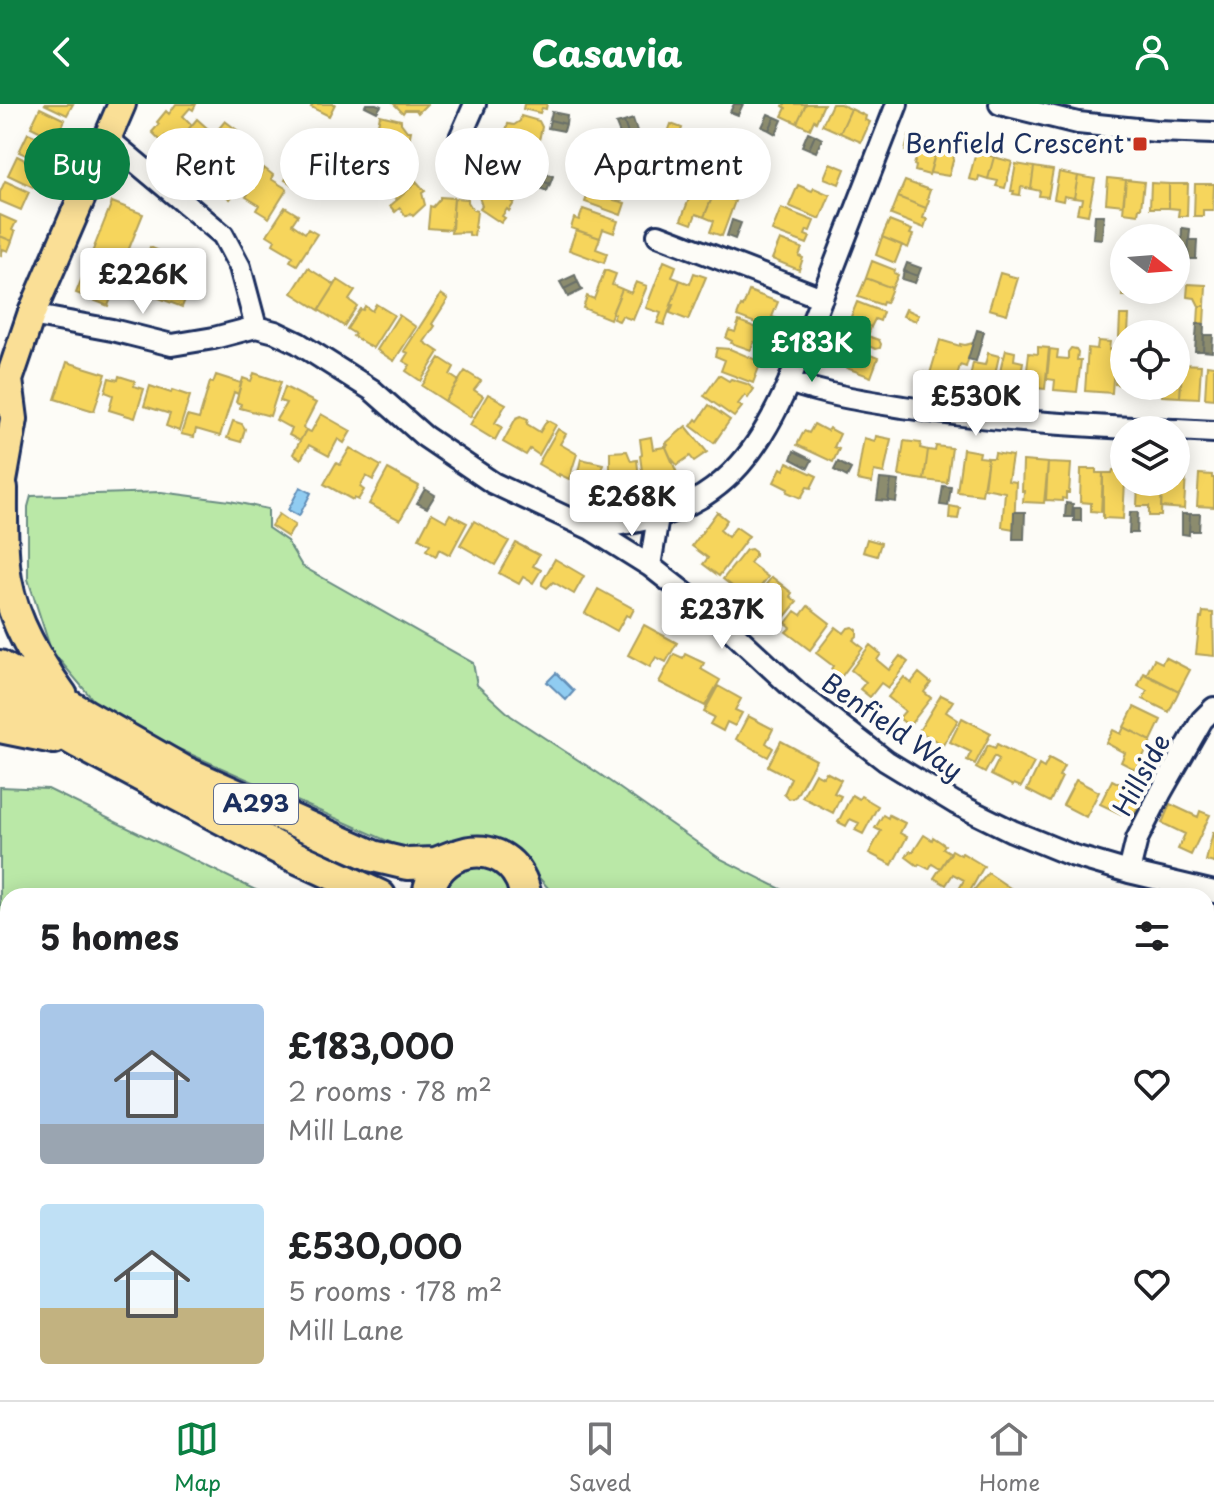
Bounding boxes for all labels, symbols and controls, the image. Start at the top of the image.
text: Casavia [532,25,682,79]
icon: back [40,30,84,74]
icon: person [1130,30,1174,74]
place label: Benfield Crescent [905,123,1124,162]
chip: Buy [24,128,130,200]
chip: Rent [146,128,264,200]
chip: Filters [280,128,419,200]
chip: New [435,128,549,200]
chip: Apartment [565,128,771,200]
marker: Benfield Crescent [1131,135,1149,153]
north arrow [1110,224,1190,304]
map controls [1110,224,1190,496]
pin: £226K [87,248,199,316]
text: £226K [98,254,188,293]
pin: £183K [756,316,868,384]
button: locate [1110,320,1190,400]
text: £183K [771,322,853,361]
pin: £530K [920,370,1032,438]
text: £530K [931,376,1021,415]
button: layers [1110,416,1190,496]
pin: £268K [576,470,688,538]
text: £268K [588,476,676,515]
pin: £237K [666,583,778,651]
text: £237K [680,589,764,628]
street label: Benfield Way [814,663,971,789]
street label: Hillside [1102,726,1179,823]
road number: A293 [214,784,298,824]
text: 5 homes [40,910,179,962]
icon: filters [1130,914,1174,958]
text: £183,000 [288,1019,454,1071]
icon: home [104,1036,200,1132]
icon: heart [1130,1062,1174,1106]
text: 2 rooms · 78 m² [288,1071,492,1110]
text: Mill Lane [288,1110,404,1149]
text: £530,000 [288,1219,462,1271]
icon: home [104,1236,200,1332]
icon: heart [1130,1262,1174,1306]
text: 5 rooms · 178 m² [288,1271,502,1310]
text: Mill Lane [288,1310,404,1349]
tab: Map [174,1417,221,1498]
tab: Saved [569,1417,631,1498]
tab: Home [979,1417,1040,1498]

